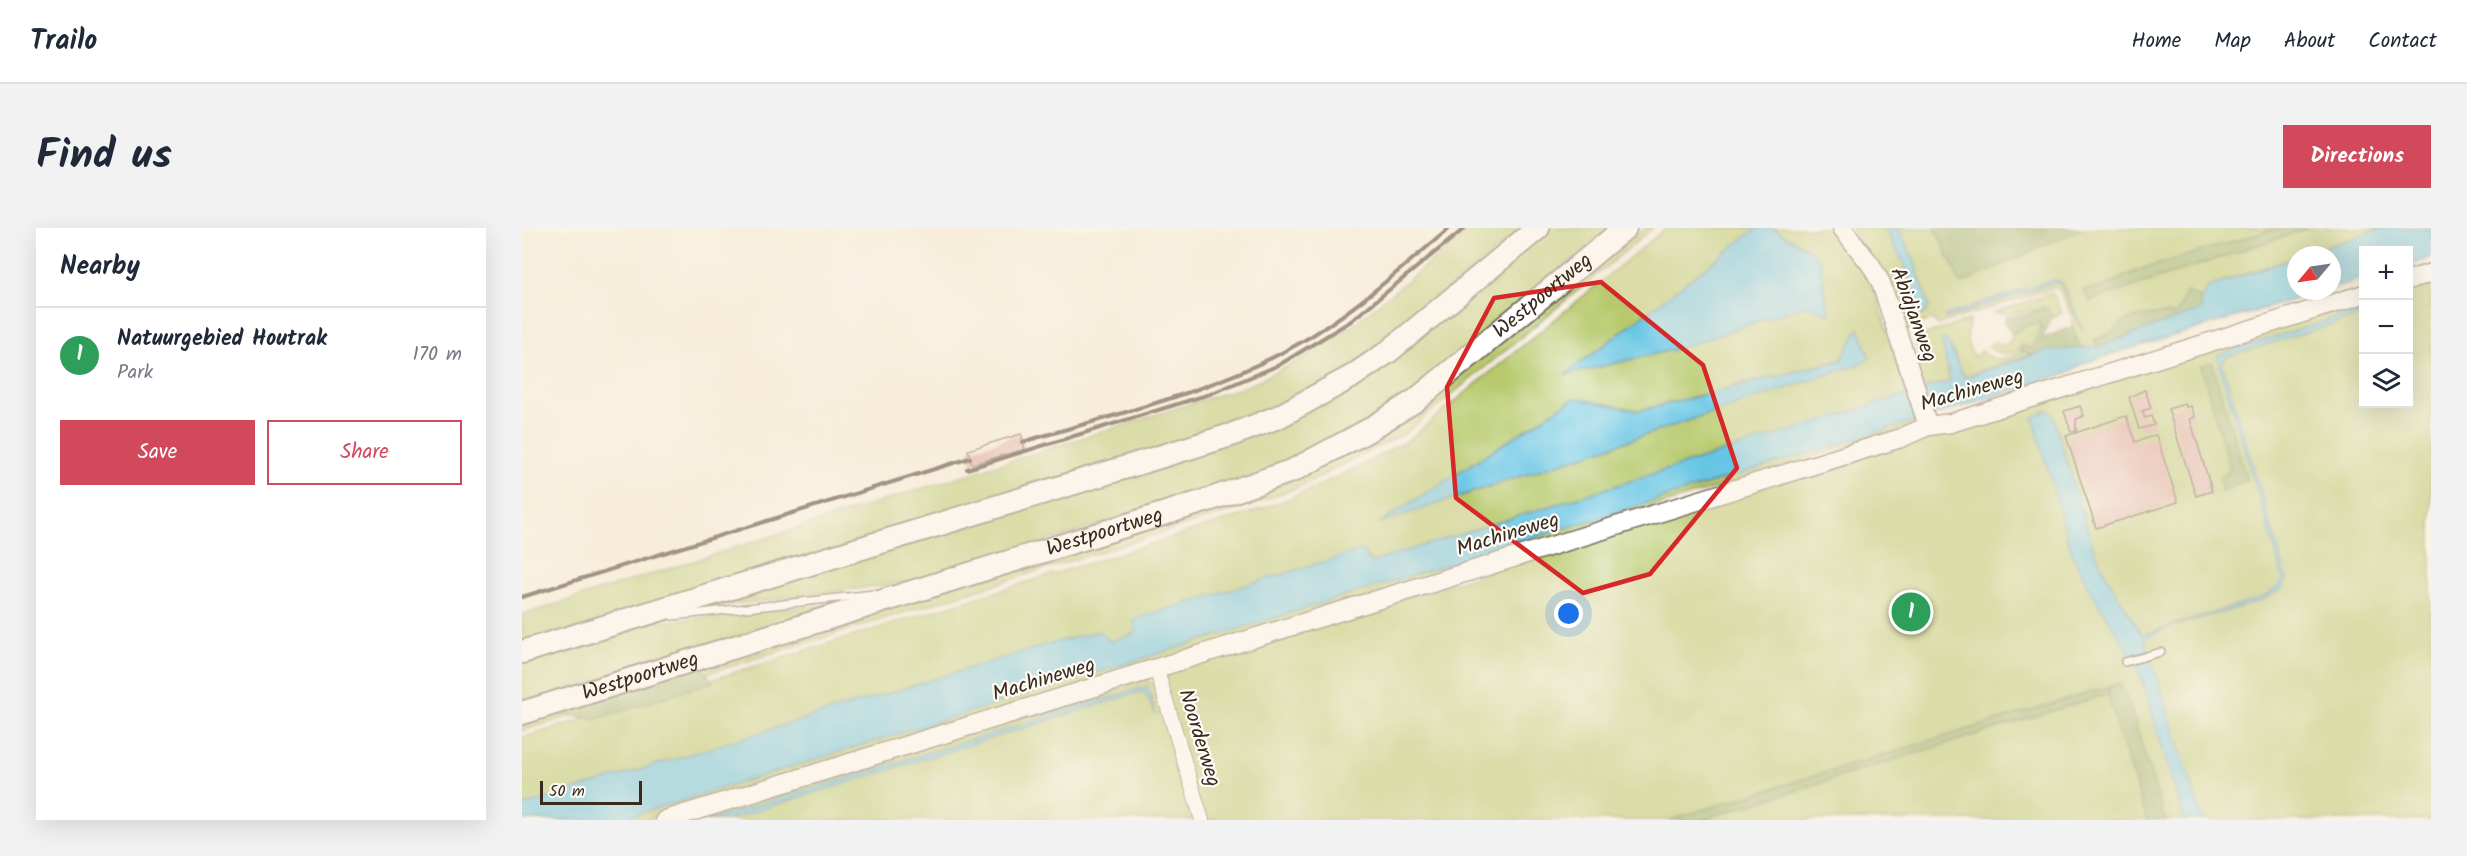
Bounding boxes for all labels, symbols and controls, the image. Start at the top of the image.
text: Trailo [30,19,97,64]
text: Home [2132,25,2181,58]
text: Map [2214,25,2251,58]
text: About [2284,25,2335,58]
text: Contact [2368,25,2437,58]
text: Find us [36,123,172,190]
button: Directions [2283,125,2431,188]
street label: Westpoortweg [1485,245,1600,347]
text: Nearby [60,246,140,288]
north arrow [2287,246,2341,300]
map controls [2359,246,2413,408]
button: + [2359,246,2413,300]
street label: Abidjanweg [1881,263,1945,367]
button: − [2359,300,2413,354]
text: Natuurgebied Houtrak [117,322,327,357]
text: 1 [76,339,83,371]
text: 170 m [413,339,462,371]
button: layers [2359,354,2413,408]
text: Park [117,357,153,389]
street label: Machineweg [1916,361,2028,421]
button: Save [60,420,255,485]
button: Share [267,420,462,485]
street label: Westpoortweg [1042,498,1167,566]
street label: Machineweg [1452,504,1564,566]
pin: 1 [1892,590,1930,634]
your location [1554,599,1583,628]
street label: Westpoortweg [578,643,703,710]
street label: Machineweg [988,649,1100,711]
street label: Noorderweg [1169,685,1229,791]
scale bar [540,778,642,806]
text: 50 m [549,779,585,804]

